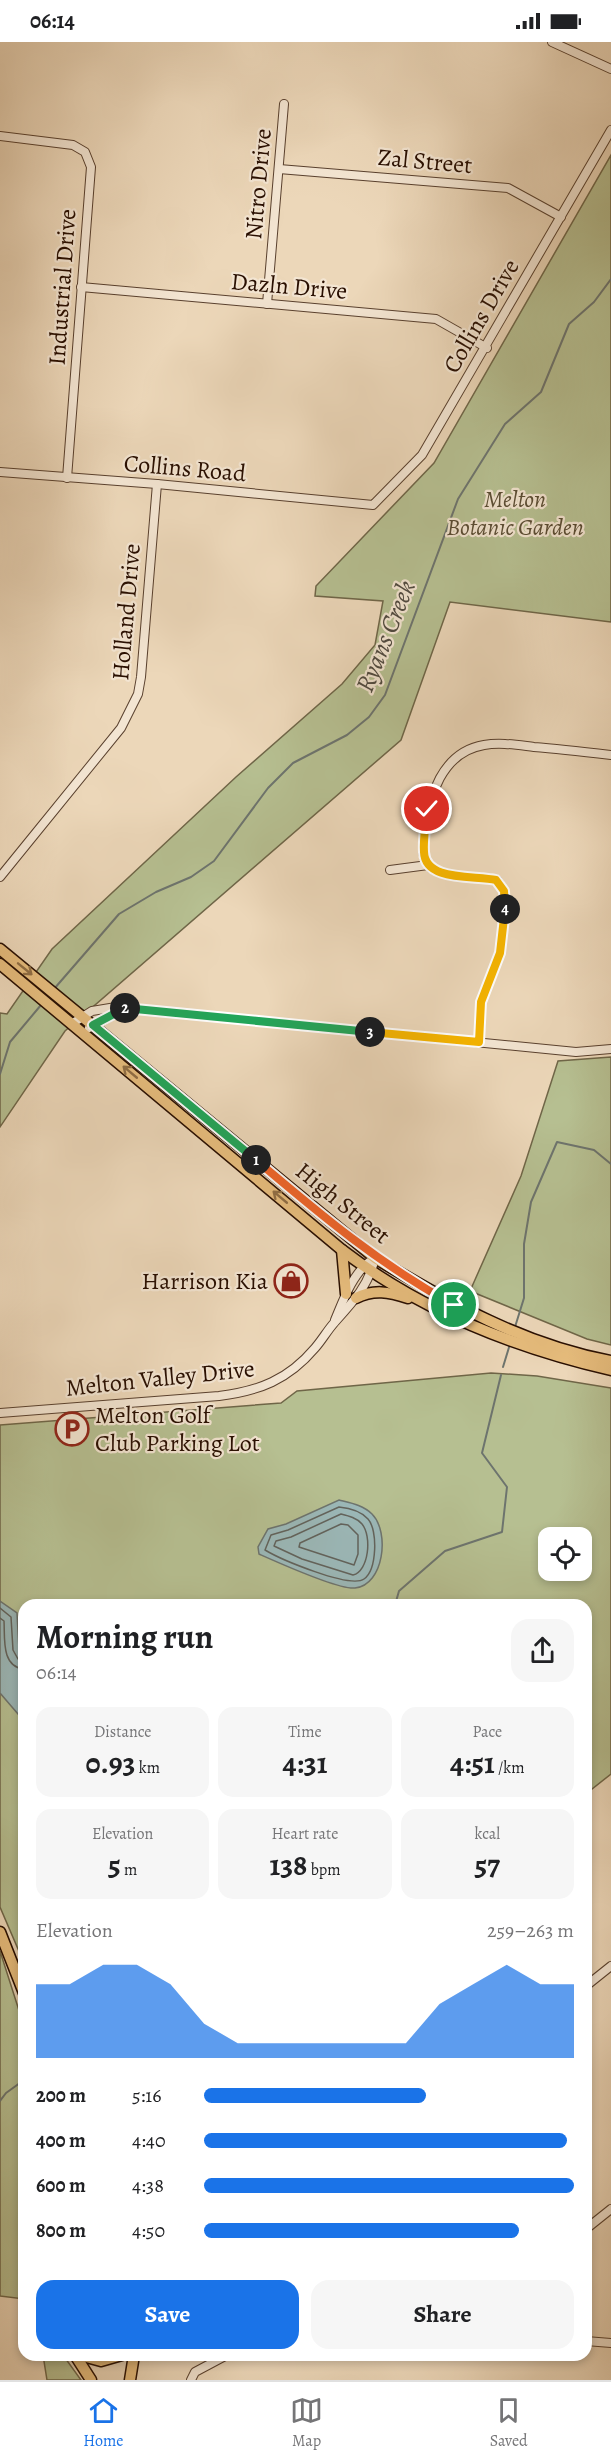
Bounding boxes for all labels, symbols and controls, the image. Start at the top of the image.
text: 06:14 [30,6,75,36]
street label: Nitro Drive [237,127,279,241]
street label: Zal Street [377,141,474,181]
street label: Industrial Drive [41,208,83,366]
street label: Collins Drive [436,253,526,379]
street label: Dazln Drive [229,265,349,307]
street label: Collins Road [123,447,248,489]
park label: Melton Botanic Garden [446,483,584,543]
street label: Holland Drive [104,542,148,682]
water label: Ryans Creek [347,575,424,697]
pin [401,783,452,834]
icon: check [410,792,443,825]
pin: 4 [490,894,520,924]
text: 4 [501,898,509,920]
one-way arrow [17,963,33,976]
pin: 2 [110,993,140,1023]
text: 2 [121,997,129,1019]
pin: 3 [355,1017,385,1047]
text: 3 [367,1021,373,1043]
one-way arrow [123,1065,138,1079]
pin: 1 [241,1145,271,1175]
text: 1 [253,1149,259,1171]
street label: High Street [289,1155,397,1251]
one-way arrow [273,1190,288,1204]
shop icon: Harrison Kia [273,1263,309,1299]
place label: Harrison Kia [142,1265,269,1297]
pin [428,1279,479,1330]
icon: arrive [437,1288,470,1321]
street label: Melton Valley Drive [64,1352,256,1404]
place label: Melton Golf Club Parking Lot [95,1399,260,1459]
parking icon: Melton Golf Club Parking Lot [54,1411,90,1447]
map controls [538,1527,592,1581]
button: locate [538,1527,592,1581]
text: Morning run [36,1614,213,1659]
button: share [511,1619,574,1682]
text: 06:14 [36,1659,77,1686]
text: Distance [94,1721,151,1743]
text: Time [288,1721,322,1743]
text: Pace [472,1721,502,1743]
text: 0.93 [85,1743,136,1783]
text: 4:31 [283,1743,327,1783]
text: 4:51 [450,1743,495,1783]
text: km [136,1757,160,1779]
text: /km [495,1757,525,1779]
text: Elevation [92,1823,153,1845]
text: Heart rate [272,1823,338,1845]
text: kcal [475,1823,500,1845]
text: 5 [108,1845,121,1885]
text: 138 [269,1845,307,1885]
text: 57 [475,1845,500,1885]
text: m [121,1859,137,1881]
text: bpm [307,1859,341,1881]
text: Elevation [36,1917,113,1944]
text: 259–263 m [487,1917,574,1944]
text: 200 m [36,2082,86,2109]
text: 5:16 [132,2082,161,2109]
text: 400 m [36,2127,86,2154]
text: 4:40 [132,2127,166,2154]
text: 600 m [36,2172,86,2199]
text: 4:38 [132,2172,164,2199]
text: 800 m [36,2217,86,2244]
text: 4:50 [132,2217,165,2244]
button: Save [36,2280,299,2349]
button: Share [311,2280,574,2349]
tab: Home [83,2394,124,2452]
tab: Map [290,2394,323,2452]
tab: Saved [490,2394,528,2452]

